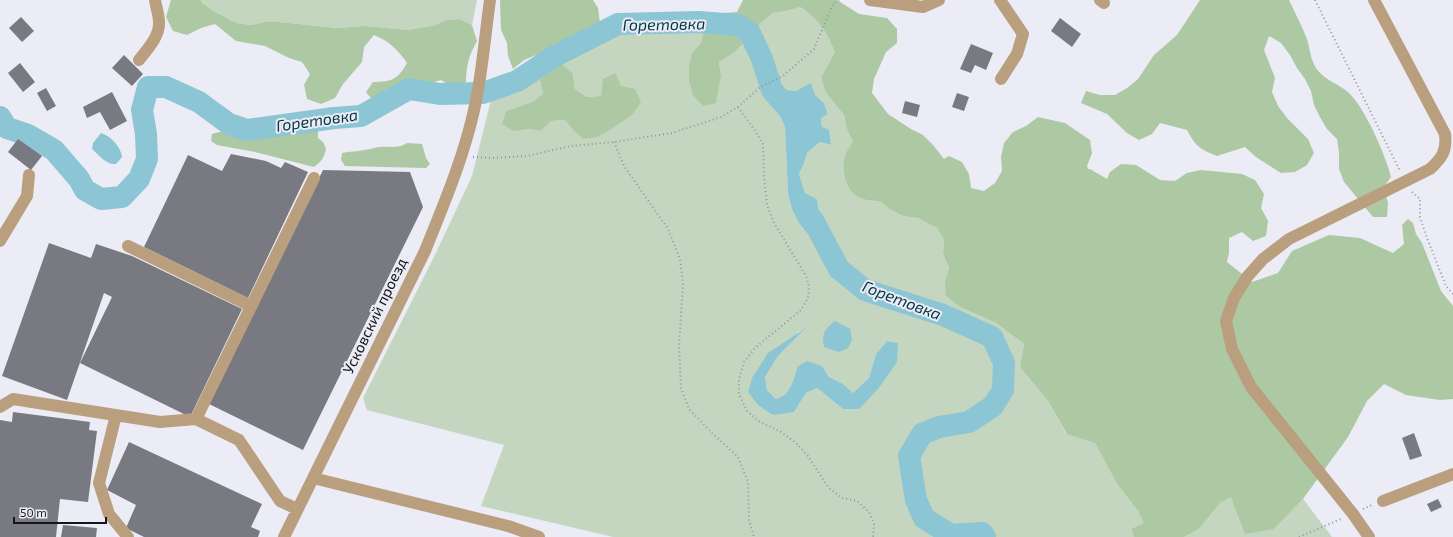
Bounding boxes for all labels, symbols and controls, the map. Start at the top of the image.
water label: Горетовка [623,13,705,34]
water label: Горетовка [275,104,359,135]
street label: Усковский проезд [338,255,410,376]
water label: Горетовка [860,276,944,323]
scale bar [14,499,106,525]
text: 50 m [20,505,47,519]

